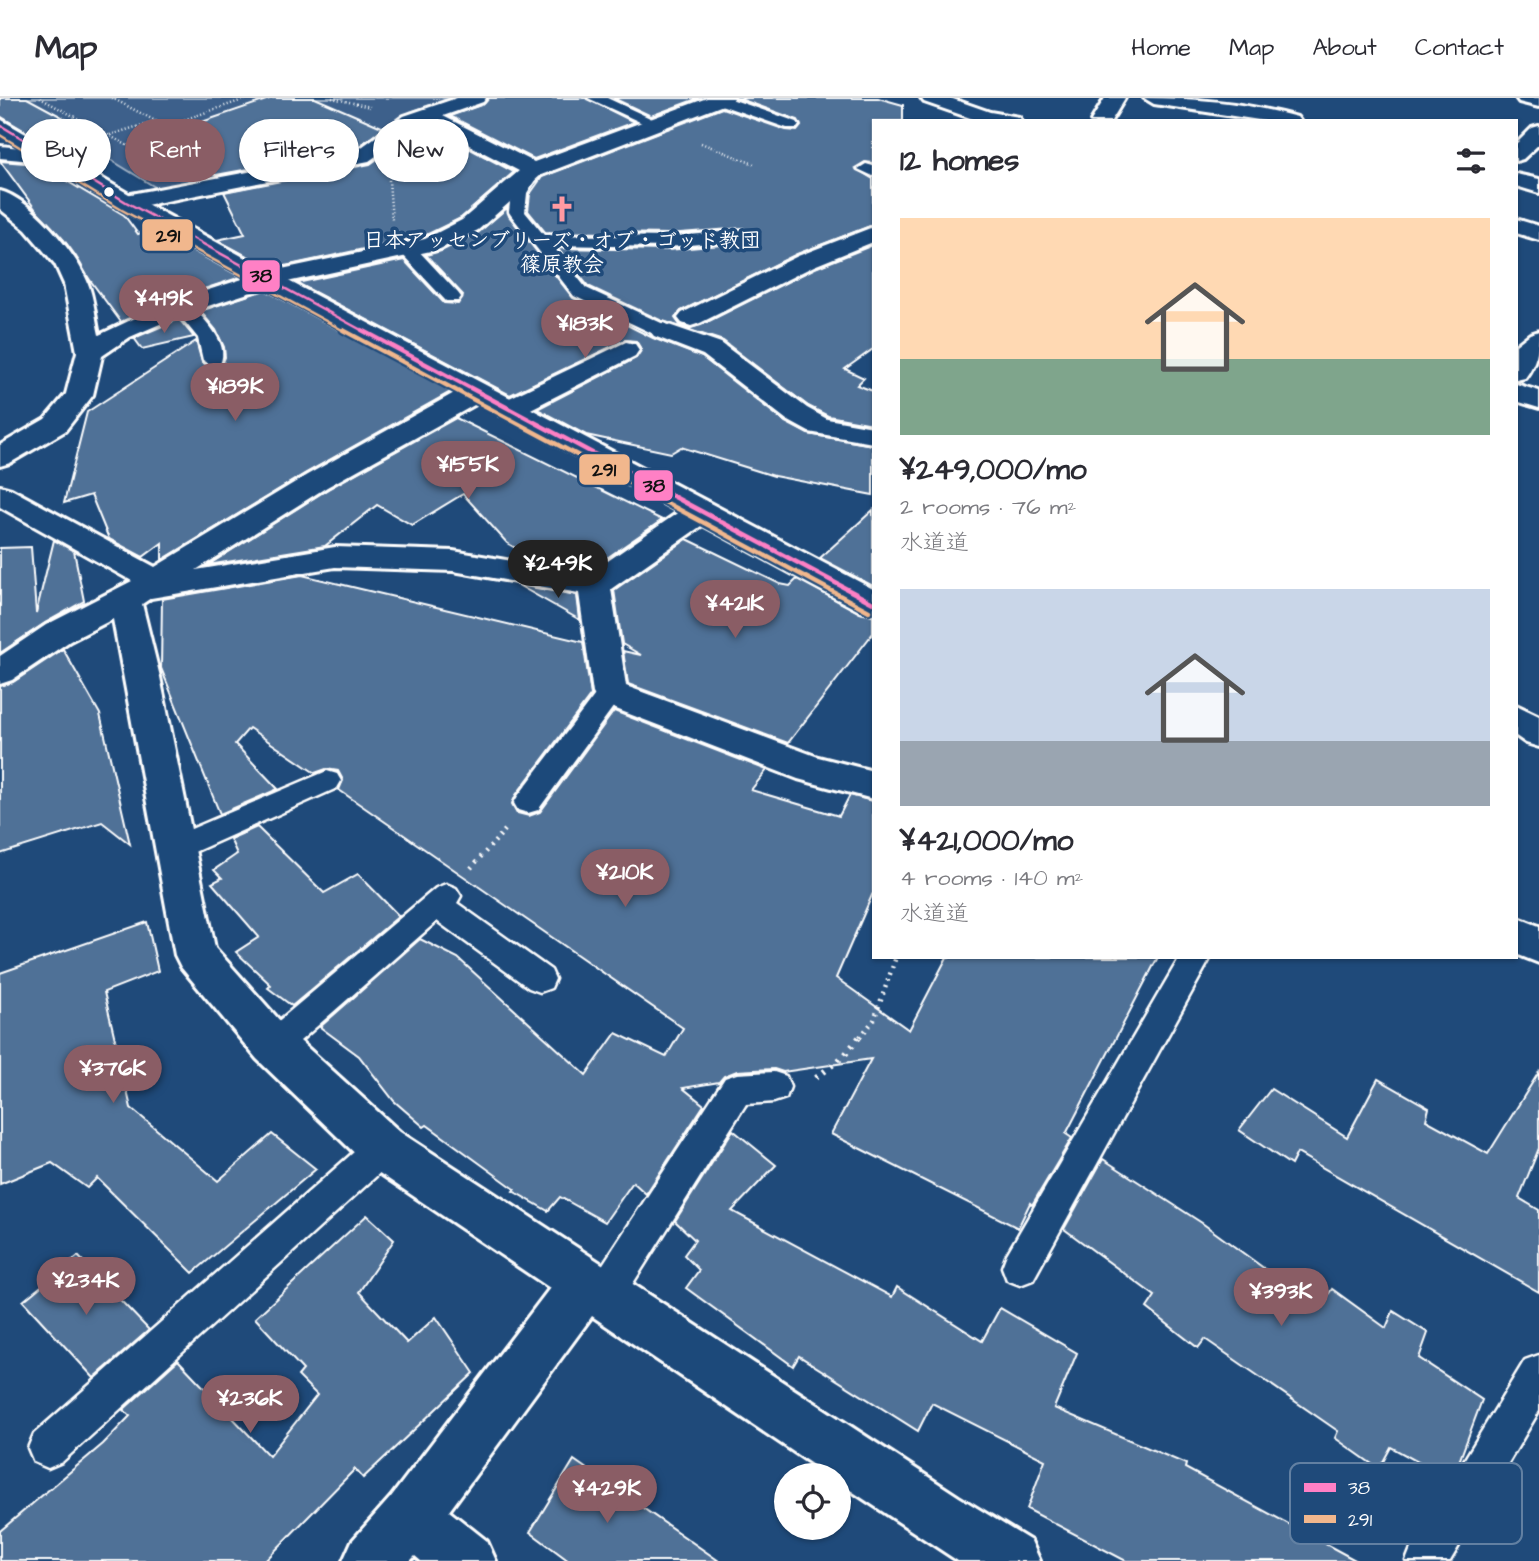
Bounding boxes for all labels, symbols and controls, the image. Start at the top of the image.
text: Map [35,25,97,71]
text: Home [1131,31,1191,65]
text: Map [1229,31,1274,65]
text: About [1312,31,1377,65]
text: Contact [1415,31,1504,65]
chip: Buy [21,119,111,182]
chip: Rent [125,119,225,182]
chip: Filters [239,119,359,182]
chip: New [373,119,469,182]
text: 12 homes [900,140,1019,182]
icon: filters [1452,142,1490,180]
unlabelled marker [102,185,116,199]
church icon: 日本アッセンブリーズ・オブ・ゴッド教団 篠原教会 [547,194,577,224]
line badge: 291 [141,218,194,252]
text: 291 [155,223,181,250]
place label: 日本アッセンブリーズ・オブ・ゴッド教団 篠原教会 [363,226,761,279]
line badge: 38 [241,259,281,293]
text: 38 [249,263,273,290]
icon: home [1132,264,1258,390]
pin: ¥419K [115,275,213,335]
text: ¥419K [135,282,193,314]
pin: ¥183K [536,300,634,360]
text: ¥183K [557,307,613,339]
pin: ¥189K [186,364,284,423]
text: ¥189K [206,370,264,402]
pin: ¥155K [419,442,517,501]
text: ¥155K [437,448,499,480]
text: ¥249,000/mo [900,449,1087,491]
line badge: 291 [578,453,631,486]
text: 291 [591,457,617,484]
line badge: 38 [633,469,674,502]
text: 38 [642,473,666,500]
text: 2 rooms · 76 m² [900,491,1076,523]
text: 水道道 [900,527,969,559]
pin: ¥249K [509,540,607,600]
text: ¥249K [524,547,592,579]
pin: ¥421K [686,580,784,640]
text: ¥421K [706,587,764,619]
icon: home [1132,635,1258,761]
text: ¥421,000/mo [900,820,1073,862]
pin: ¥210K [576,850,674,909]
text: ¥210K [597,856,653,888]
text: 4 rooms · 140 m² [900,862,1083,894]
text: 水道道 [900,898,969,930]
pin: ¥376K [64,1046,162,1105]
text: ¥376K [80,1052,146,1084]
pin: ¥234K [37,1258,135,1317]
text: ¥234K [53,1264,119,1296]
pin: ¥393K [1232,1268,1330,1328]
text: ¥393K [1250,1275,1312,1307]
pin: ¥236K [201,1376,299,1435]
text: ¥236K [217,1382,283,1414]
map controls [774,1463,851,1540]
button: locate [774,1463,851,1540]
legend [1290,1463,1522,1544]
pin: ¥429K [558,1466,656,1525]
text: ¥429K [573,1472,641,1504]
text: 38 [1348,1475,1370,1502]
text: 291 [1348,1507,1373,1534]

